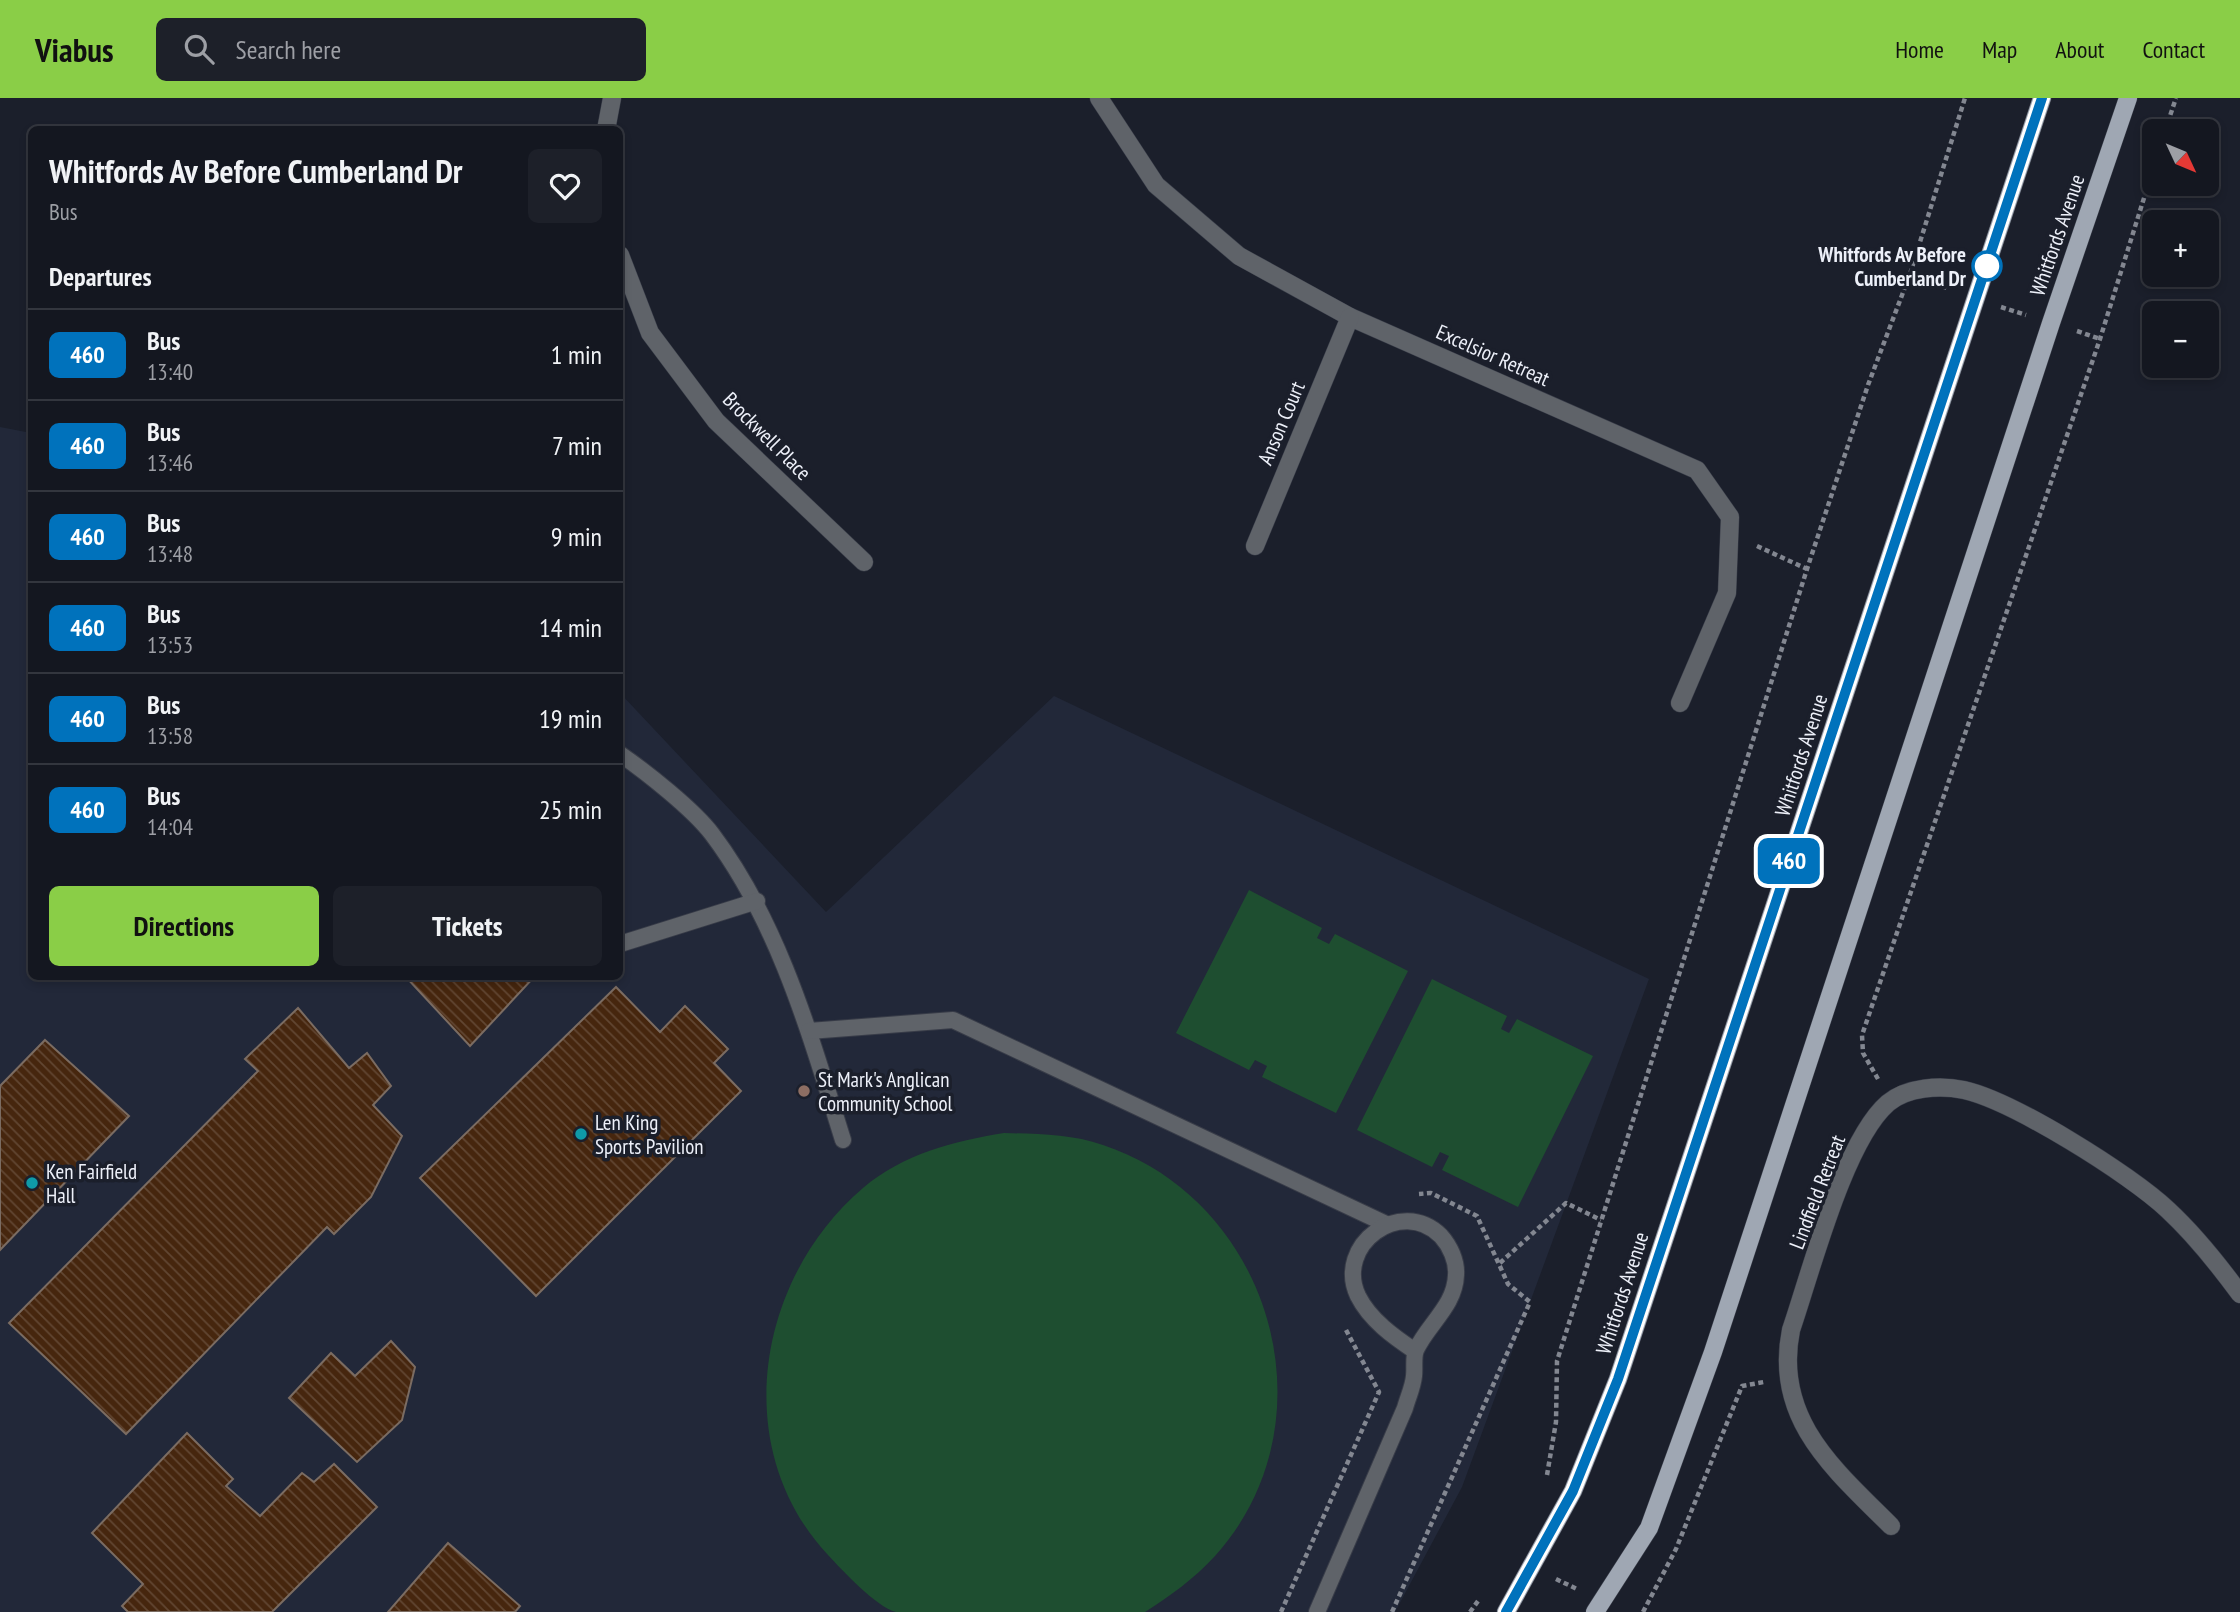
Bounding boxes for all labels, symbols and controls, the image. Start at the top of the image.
search box [156,18,646,81]
text: Viabus [35,28,114,71]
icon: search [180,30,218,68]
text: Search here [236,33,341,66]
text: Home [1895,34,1944,65]
text: Map [1982,34,2017,65]
text: About [2055,34,2104,65]
text: Contact [2142,34,2205,65]
north arrow [2142,119,2219,196]
map controls [2142,119,2219,378]
text: Whitfords Av Before Cumberland Dr [49,149,462,192]
button: heart [528,149,602,223]
street label: Whitfords Avenue [2024,171,2090,299]
text: Bus [49,197,78,226]
button: + [2142,210,2219,287]
place label: Whitfords Av Before Cumberland Dr [1817,241,1967,292]
marker: Whitfords Av Before Cumberland Dr [1972,251,2002,281]
text: Departures [49,260,152,293]
button: − [2142,301,2219,378]
street label: Excelsior Retreat [1432,318,1554,392]
text: Bus [147,324,180,357]
text: 1 min [551,338,602,371]
text: 460 [70,339,105,370]
text: 13:40 [147,357,193,386]
street label: Anson Court [1251,377,1311,469]
street label: Brockwell Place [717,386,817,486]
text: Bus [147,415,180,448]
text: 7 min [552,429,602,462]
text: 460 [70,430,105,461]
text: 13:46 [147,448,193,477]
text: Bus [147,506,180,539]
text: 9 min [551,520,602,553]
text: 460 [70,521,105,552]
text: 13:48 [147,539,193,568]
text: Bus [147,597,180,630]
text: 14 min [539,611,602,644]
text: 460 [70,612,105,643]
text: 13:53 [147,630,193,659]
text: Bus [147,688,180,721]
street label: Whitfords Avenue [1769,690,1833,820]
text: 19 min [539,702,602,735]
text: 460 [70,703,105,734]
text: 13:58 [147,721,193,750]
text: Bus [147,779,180,812]
text: 25 min [539,793,602,826]
text: 460 [70,794,105,825]
text: 14:04 [147,812,193,841]
line badge: 460 [1749,838,1829,884]
text: 460 [1772,845,1806,876]
button: Directions [49,886,319,966]
button: Tickets [333,886,602,966]
place label: St Mark's Anglican Community School [818,1066,953,1117]
marker: St Mark's Anglican Community School [796,1083,812,1099]
place label: Len King Sports Pavilion [595,1109,704,1160]
marker: Len King Sports Pavilion [573,1126,589,1142]
street label: Lindfield Retreat [1783,1131,1851,1253]
place label: Ken Fairfield Hall [46,1158,137,1209]
marker: Ken Fairfield Hall [24,1175,40,1191]
street label: Whitfords Avenue [1590,1228,1654,1358]

